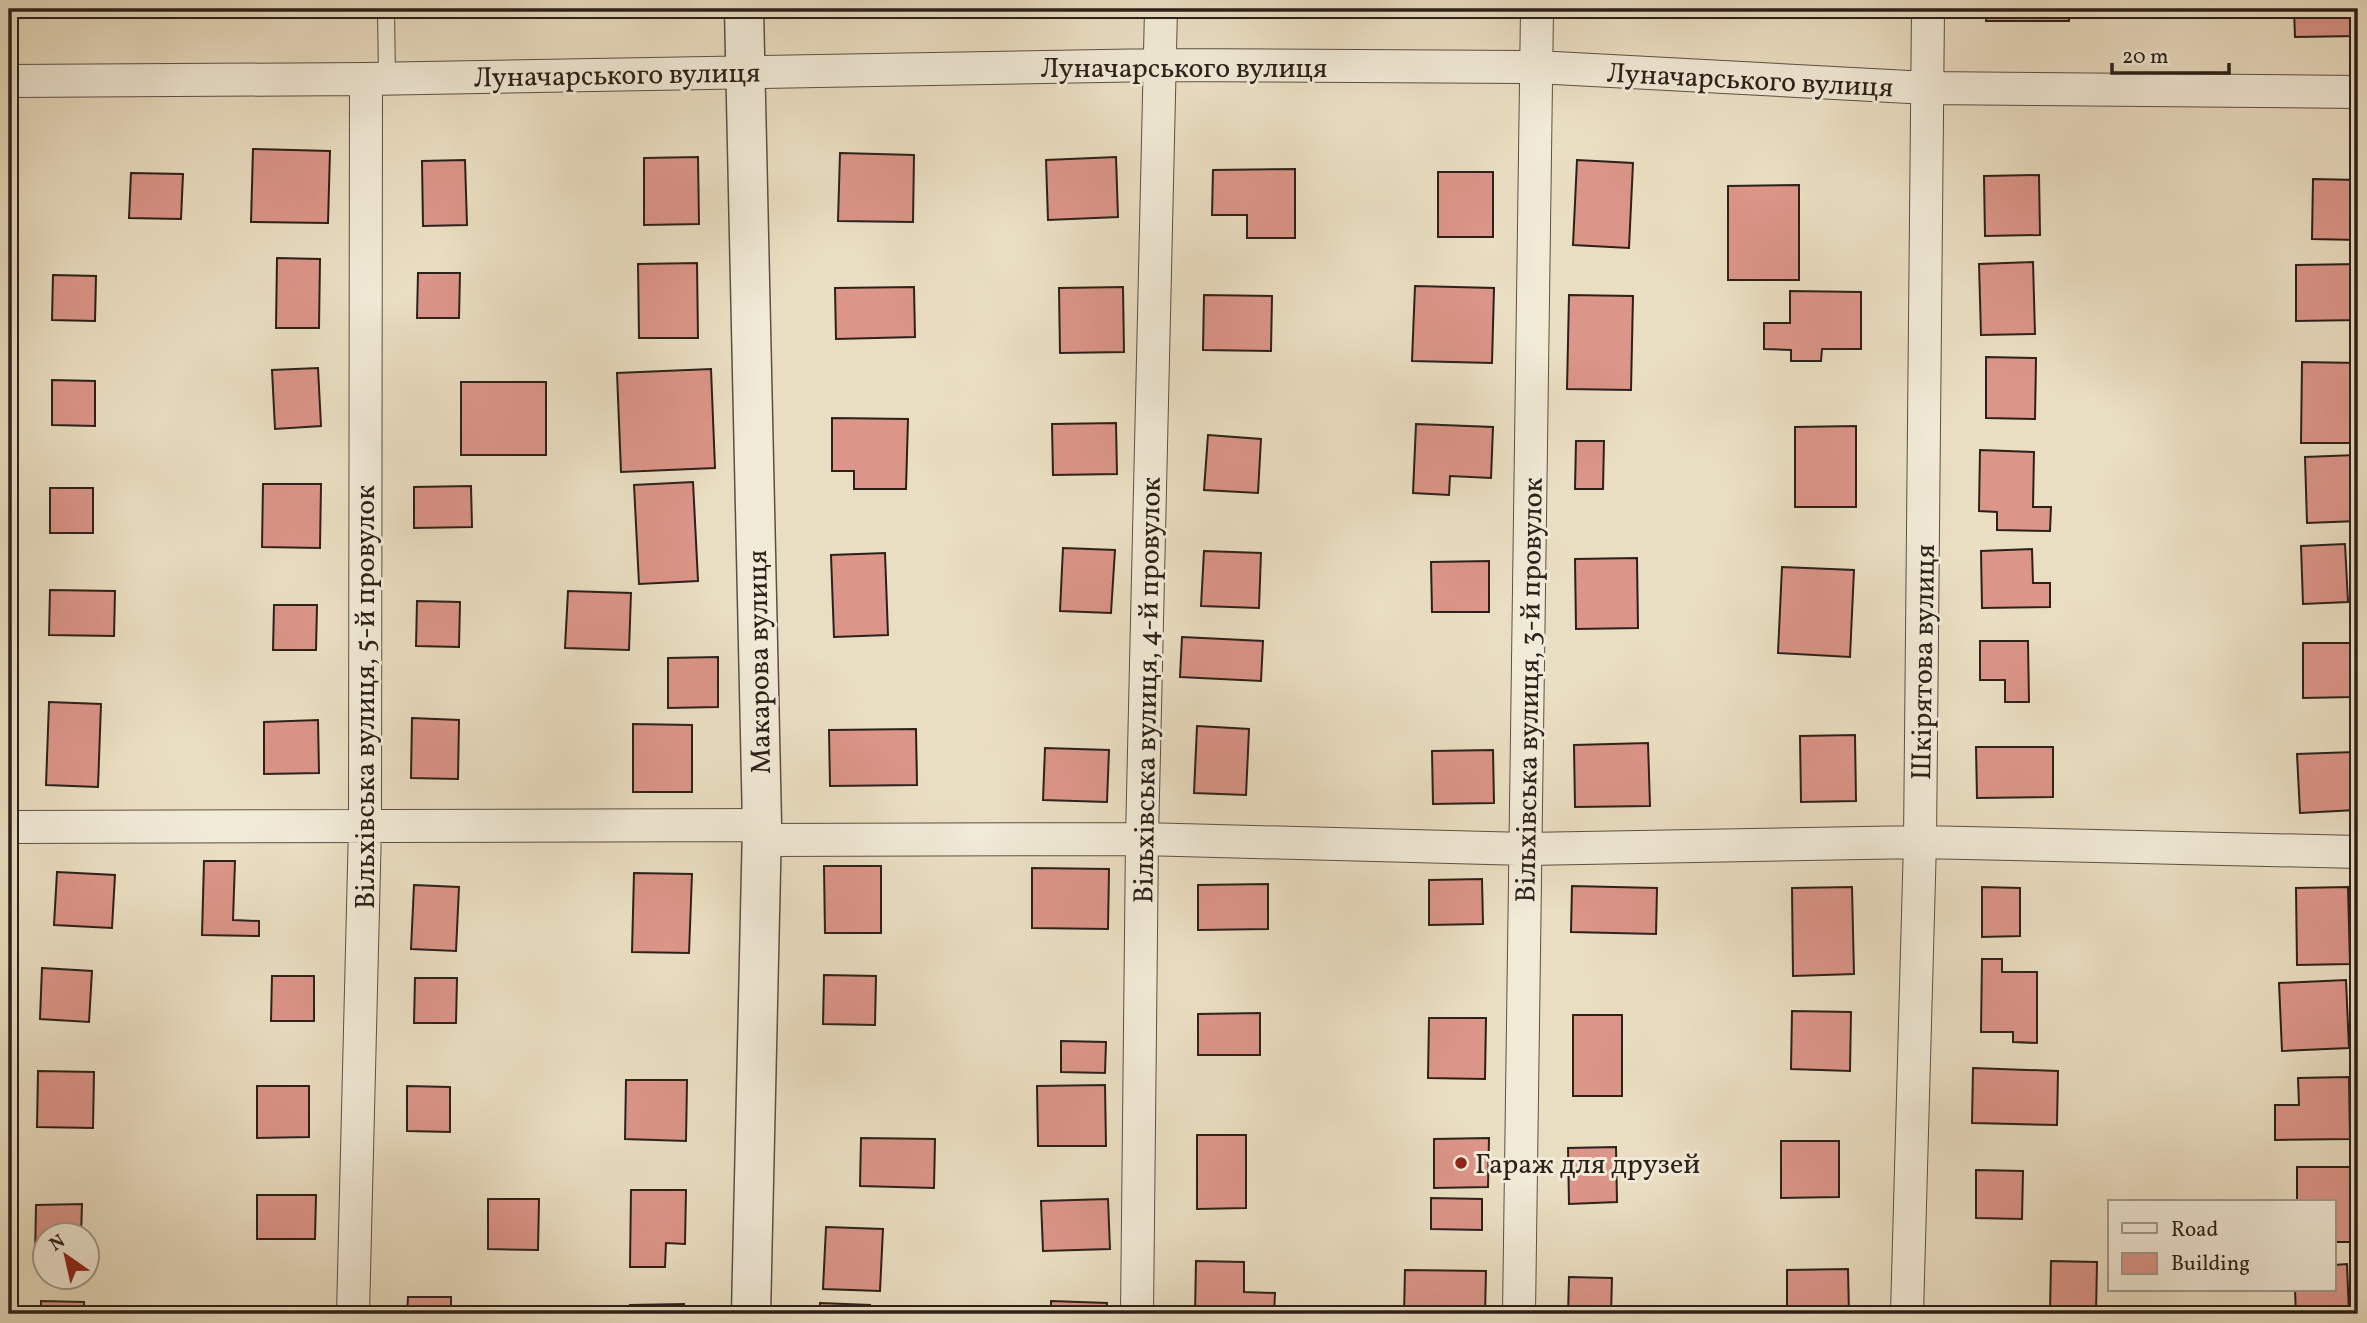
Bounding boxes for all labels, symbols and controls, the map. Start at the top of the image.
scale bar [2112,32,2229,76]
text: 20 m [2122,43,2168,72]
street label: Луначарського вулиця [1041,50,1327,89]
street label: Луначарського вулиця [473,54,761,99]
street label: Луначарського вулиця [1606,55,1894,108]
street label: Вільхівська вулиця, 4-й провулок [1125,476,1172,904]
street label: Вільхівська вулиця, 3-й провулок [1507,477,1554,903]
street label: Вільхівська вулиця, 5-й провулок [347,485,386,909]
street label: Шкірятова вулиця [1903,544,1946,780]
street label: Макарова вулиця [739,549,782,774]
place label: Гараж для друзей [1475,1146,1700,1185]
marker: Гараж для друзей [1453,1155,1469,1171]
legend [2108,1200,2336,1292]
text: Road [2171,1216,2218,1245]
north arrow [32,1222,102,1292]
text: N [45,1229,71,1258]
text: Building [2171,1250,2250,1279]

